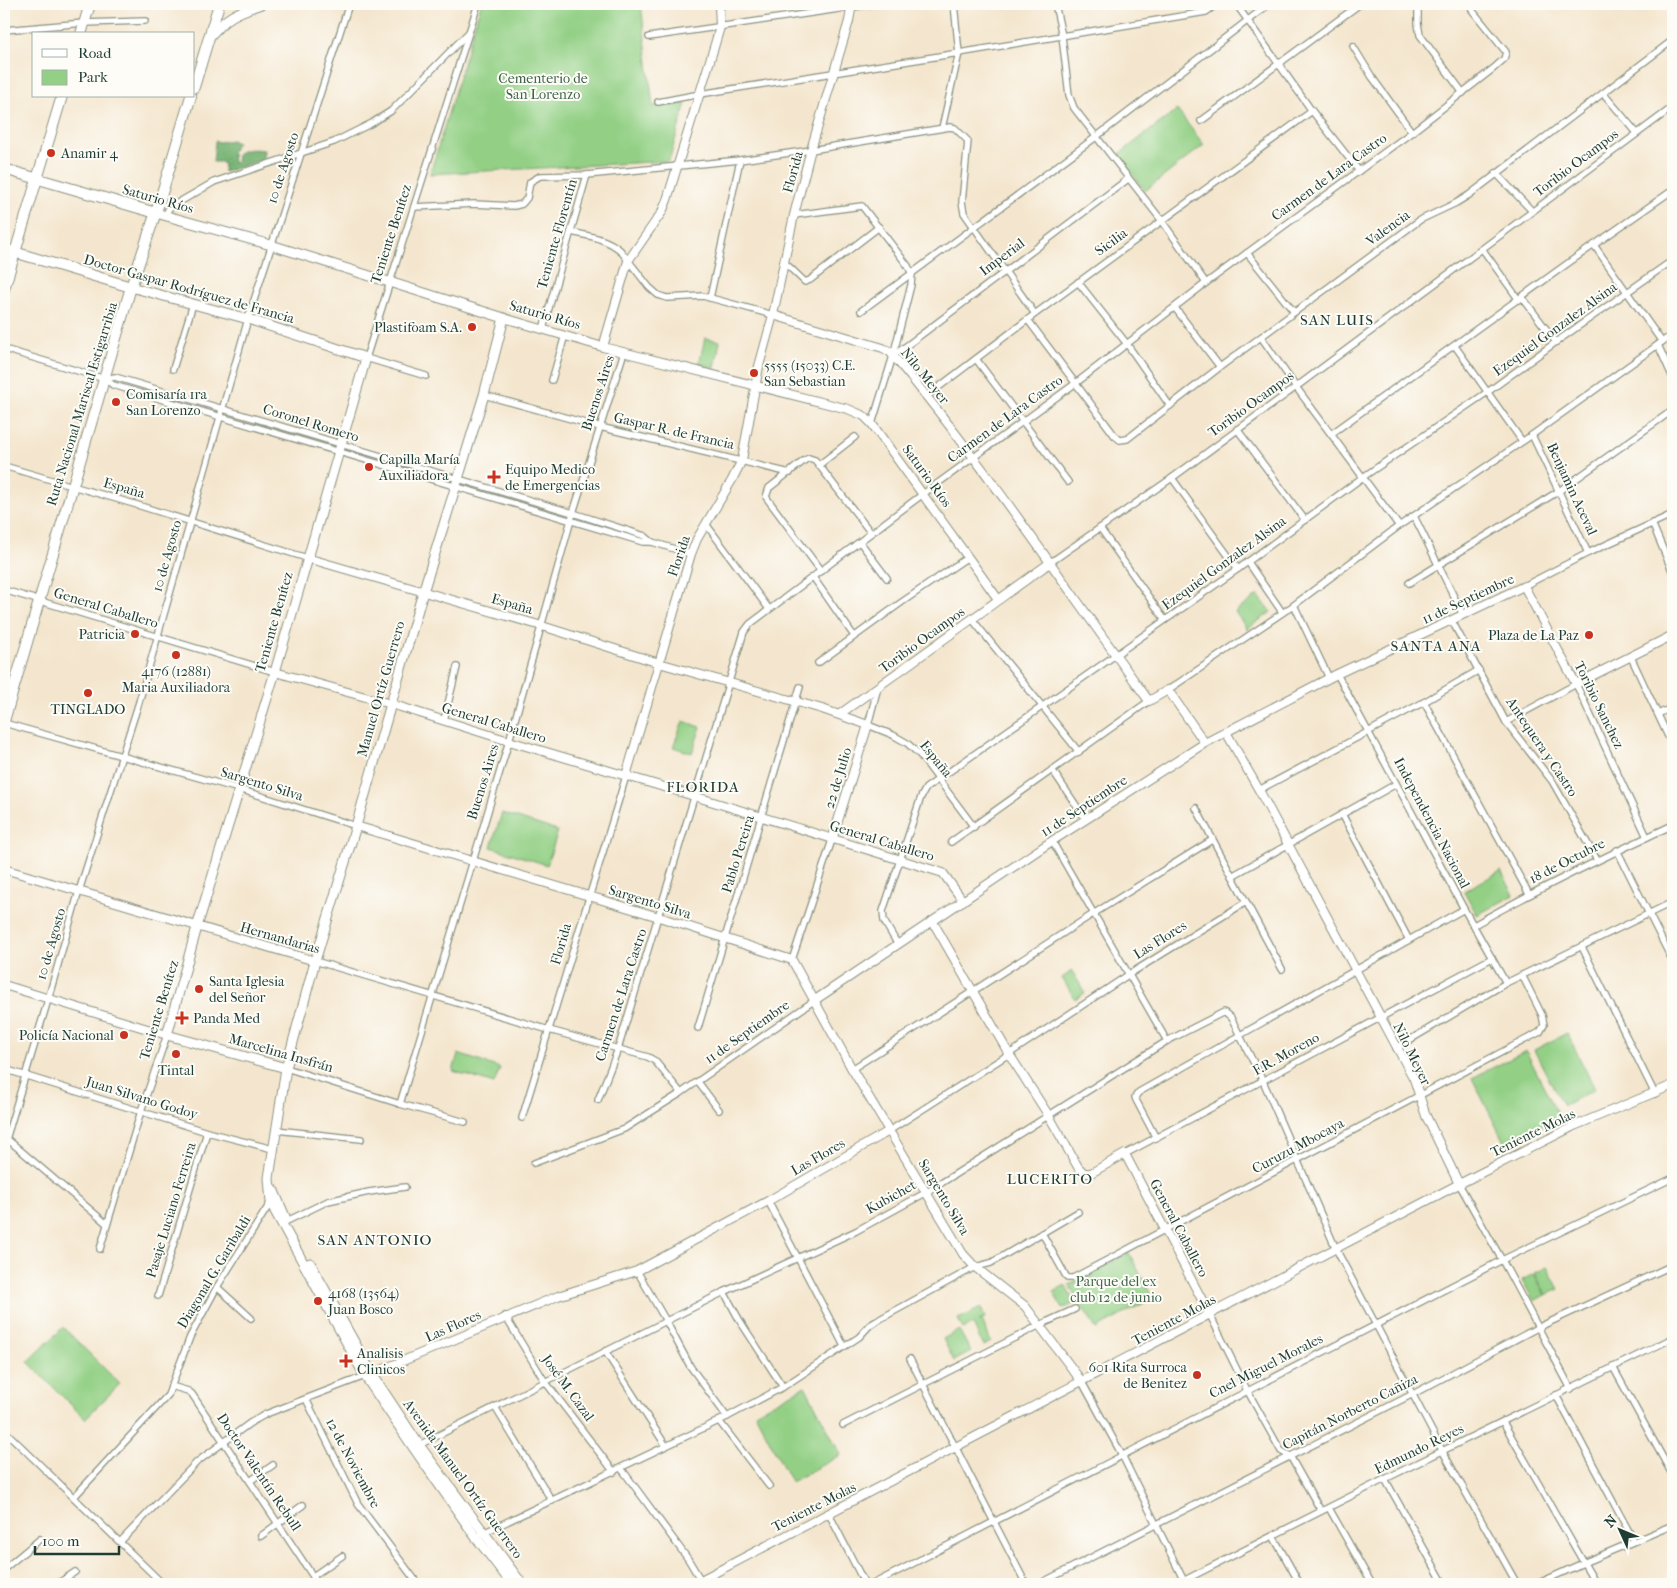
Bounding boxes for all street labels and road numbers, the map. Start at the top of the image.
street label: Toribio Ocampos [1530,126,1622,200]
street label: Carmen de Lara Castro [1268,129,1390,225]
street label: 10 de Agosto [263,130,303,206]
street label: Florida [779,149,807,195]
street label: Teniente Florentín [533,177,581,291]
street label: Saturio Ríos [120,181,196,217]
street label: Teniente Benítez [367,182,415,286]
street label: Valencia [1362,206,1414,250]
street label: Sicilia [1091,224,1131,259]
street label: Imperial [976,234,1028,279]
street label: Doctor Gaspar Rodríguez de Francia [82,251,297,327]
street label: Ezequiel Gonzalez Alsina [1490,278,1621,380]
street label: Saturio Ríos [507,297,583,333]
street label: Ruta Nacional Mariscal Estigarribia [43,299,121,508]
street label: Nilo Meyer [897,344,953,408]
street label: Buenos Aires [578,353,618,433]
street label: Toribio Ocampos [1205,367,1297,441]
street label: Carmen de Lara Castro [944,371,1066,467]
street label: Coronel Romero [261,400,361,446]
street label: Gaspar R. de Francia [612,409,736,453]
street label: Benjamin Aceval [1543,440,1601,538]
street label: Saturio Ríos [899,441,955,511]
street label: España [101,474,147,502]
street label: Ezequiel Gonzalez Alsina [1159,512,1290,614]
street label: 10 de Agosto [149,518,185,594]
street label: Florida [664,533,694,579]
street label: Teniente Benítez [252,570,296,674]
street label: 11 de Septiembre [1419,570,1517,628]
street label: General Caballero [52,584,160,632]
street label: España [489,590,535,618]
street label: Toribio Ocampos [876,603,968,677]
street label: Manuel Ortíz Guerrero [353,619,409,759]
street label: Toribio Sanchez [1570,658,1628,752]
street label: Antequera y Castro [1502,693,1581,800]
street label: General Caballero [440,699,548,747]
street label: España [916,737,956,781]
street label: Buenos Aires [463,742,503,822]
street label: 22 de Julio [821,745,855,811]
street label: Independencia Nacional [1390,755,1474,891]
street label: Sargento Silva [219,763,306,805]
street label: 11 de Septiembre [1037,772,1131,840]
street label: Pablo Pereira [718,813,758,895]
street label: General Caballero [828,817,936,865]
street label: 18 de Octubre [1526,835,1608,887]
street label: Sargento Silva [607,881,694,923]
street label: 10 de Agosto [33,906,69,982]
street label: Las Flores [1130,917,1190,963]
street label: Hernandarias [238,918,322,958]
street label: Florida [547,921,575,967]
street label: Carmen de Lara Castro [592,927,650,1063]
street label: Teniente Benítez [136,958,182,1062]
street label: 11 de Septiembre [701,996,793,1068]
street label: Nilo Meyer [1389,1020,1435,1088]
street label: F.R. Moreno [1250,1029,1322,1079]
street label: Marcelina Insfrán [227,1030,335,1076]
street label: Juan Silvano Godoy [83,1073,200,1123]
street label: Teniente Molas [1488,1105,1578,1161]
street label: Curuzu Mbocaya [1249,1114,1347,1177]
street label: Las Flores [788,1135,848,1179]
street label: Pasaje Luciano Ferreira [142,1140,200,1280]
street label: Sargento Silva [915,1156,974,1238]
street label: Kubichet [863,1176,919,1218]
street label: General Caballero [1146,1176,1212,1280]
street label: Diagonal G. Garibaldi [174,1213,254,1331]
street label: Teniente Molas [1129,1291,1219,1349]
street label: Las Flores [422,1306,484,1346]
street label: Cnel Miguel Morales [1206,1330,1326,1402]
street label: José M. Cazal [538,1351,598,1425]
street label: Capitán Norberto Cañiza [1279,1370,1421,1454]
street label: Avenida Manuel Ortíz Guerrero [399,1395,526,1562]
street label: Doctor Valentín Rebull [213,1410,305,1534]
street label: 12 de Noviembre [322,1415,384,1511]
street label: Edmundo Reyes [1372,1420,1466,1478]
street label: Teniente Molas [769,1478,859,1536]

